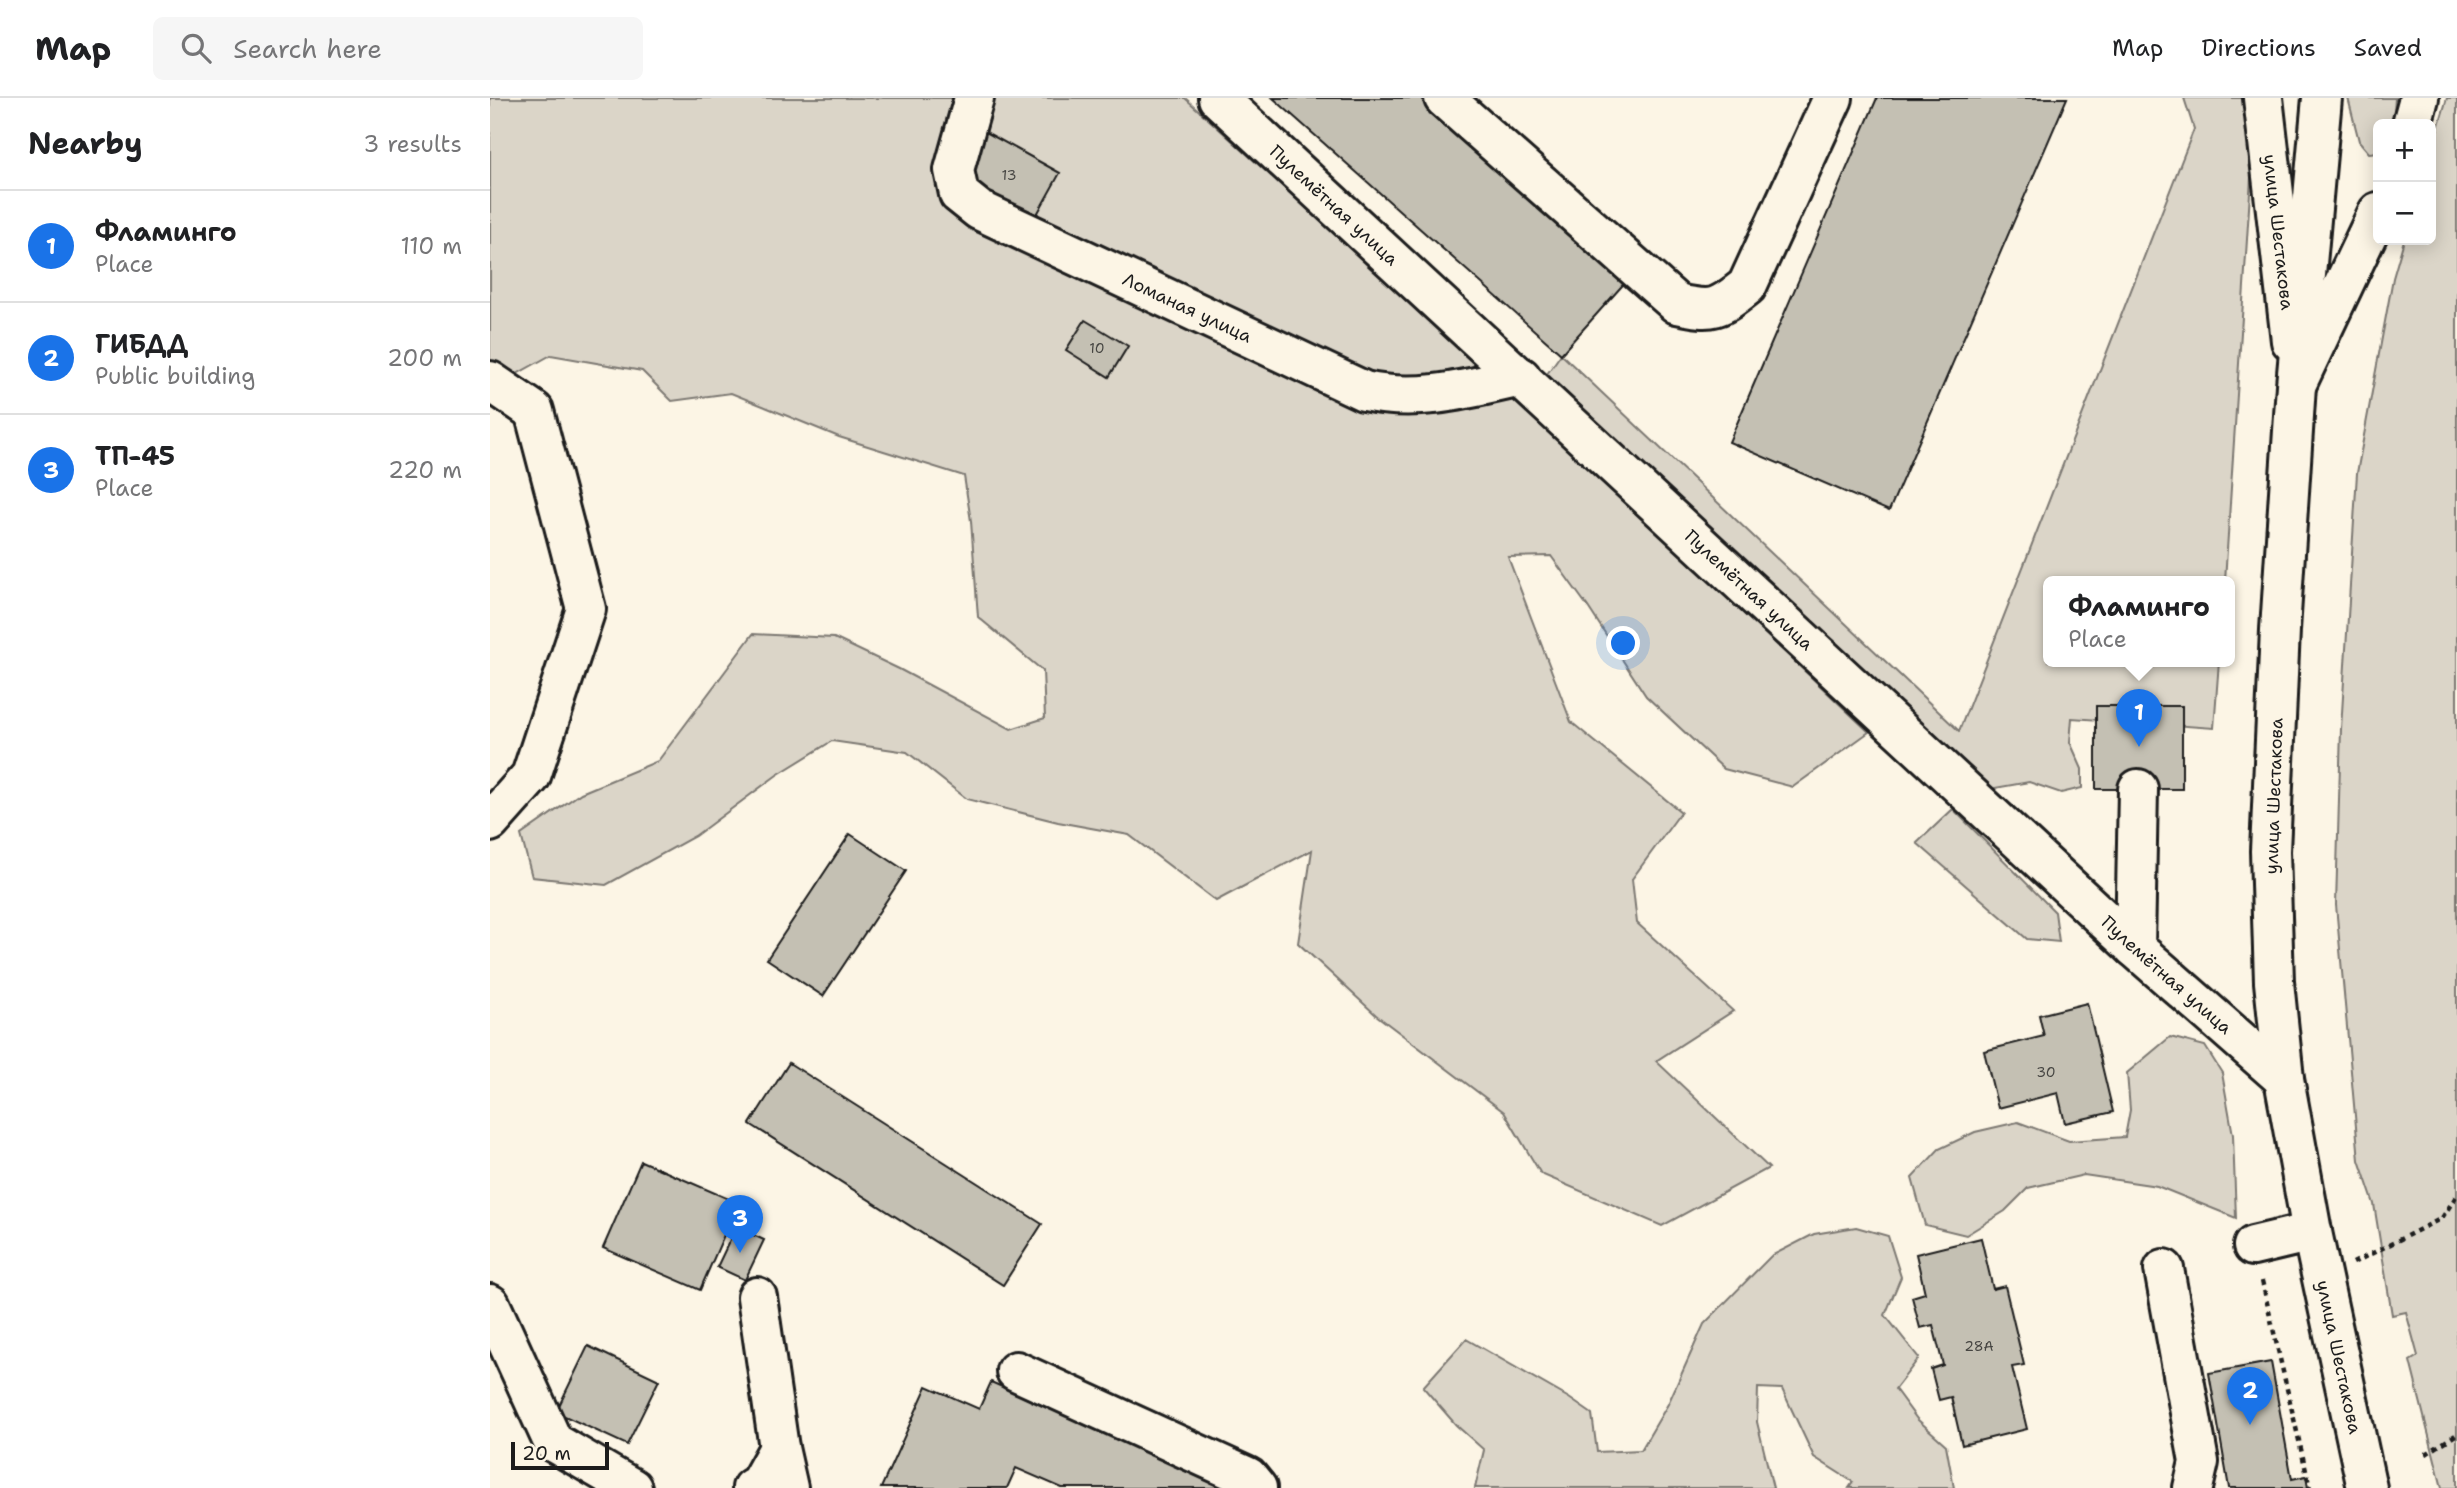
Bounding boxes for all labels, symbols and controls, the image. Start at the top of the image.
search box [153,17,643,80]
text: Map [35,26,111,71]
icon: search [177,29,215,67]
text: Search here [233,31,382,66]
text: Map [2112,32,2163,64]
text: Directions [2201,32,2316,64]
text: Saved [2354,32,2422,64]
map controls [2373,119,2436,245]
button: + [2373,119,2436,182]
text: Nearby [28,123,143,164]
text: 3 results [363,129,462,159]
street label: Пулемётная улица [1264,140,1403,271]
street label: улица Шестакова [2258,153,2299,311]
house number: 13 [1002,166,1016,184]
button: − [2373,182,2436,245]
text: Фламинго [95,214,237,249]
text: 1 [46,231,56,261]
text: 110 m [400,231,462,261]
text: Place [95,249,154,279]
street label: Ломаная улица [1119,267,1256,349]
text: ГИБДД [95,326,188,361]
house number: 10 [1089,339,1105,357]
text: 2 [43,343,59,373]
text: 200 m [387,343,462,373]
text: Public building [95,361,255,391]
text: ТП-45 [95,438,175,473]
text: 3 [43,455,59,485]
text: 220 m [388,455,462,485]
text: Place [95,473,154,503]
street label: Пулемётная улица [1679,525,1818,656]
popup [2043,576,2235,667]
text: Фламинго [2068,589,2210,624]
text: Place [2068,624,2127,654]
your location [1606,626,1640,660]
pin: 1 [2116,689,2162,747]
street label: улица Шестакова [2259,717,2289,875]
street label: Пулемётная улица [2096,911,2237,1040]
house number: 30 [2036,1063,2056,1081]
pin: 3 [717,1195,763,1253]
street label: улица Шестакова [2311,1278,2367,1436]
house number: 28А [1964,1337,1994,1355]
pin: 2 [2227,1367,2273,1425]
scale bar [511,1439,609,1471]
text: 20 m [522,1441,571,1466]

